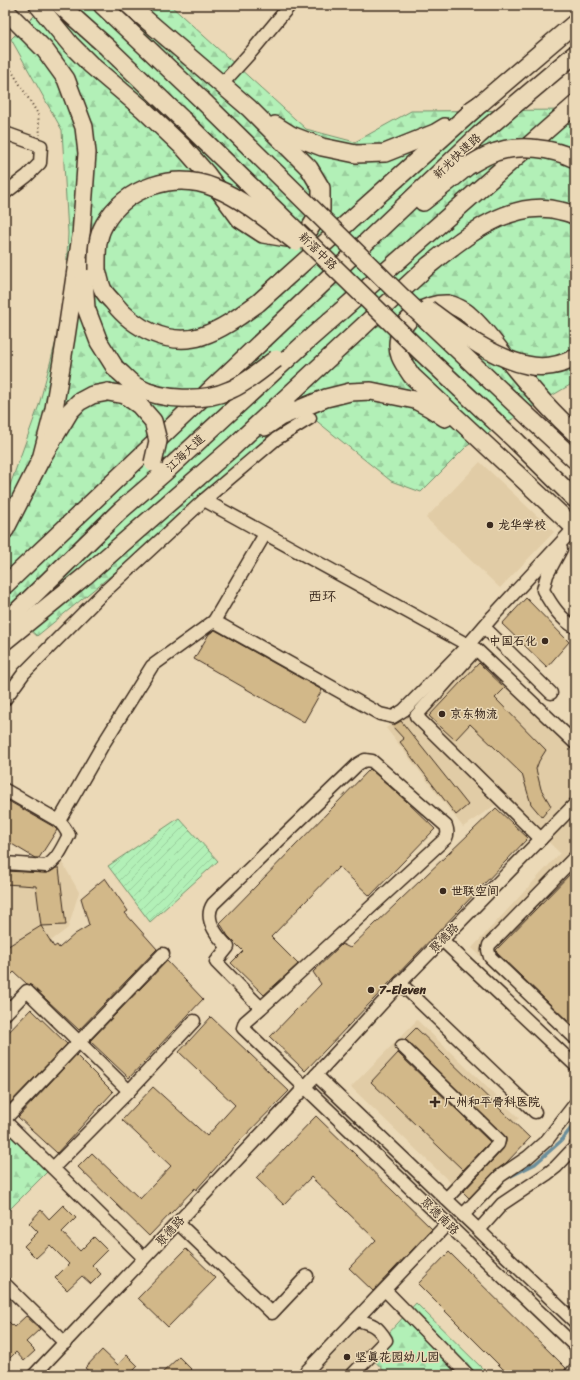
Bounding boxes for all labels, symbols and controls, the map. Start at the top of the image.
street label: 新光快速路 [428,127,486,185]
street label: 新滘中路 [293,226,343,276]
street label: 江海大道 [160,429,210,477]
place label: 龙华学校 [498,514,546,536]
marker: 龙华学校 [485,520,495,530]
district label: 西环 [308,584,336,609]
place label: 中国石化 [489,630,537,652]
marker: 中国石化 [540,636,550,646]
place label: 京东物流 [450,703,498,725]
marker: 京东物流 [437,709,447,719]
place label: 世联空间 [451,880,499,902]
marker: 世联空间 [438,886,448,896]
street label: 聚德路 [424,917,464,959]
place label: 7-Eleven [379,979,426,1001]
marker: 7-Eleven [366,985,376,995]
place label: 广州和平骨科医院 [444,1091,540,1113]
marker: 广州和平骨科医院 [429,1096,441,1108]
street label: 聚德南路 [415,1191,465,1241]
street label: 聚德路 [150,1210,190,1252]
place label: 坚真花园幼儿园 [355,1346,439,1368]
marker: 坚真花园幼儿园 [342,1352,352,1362]

